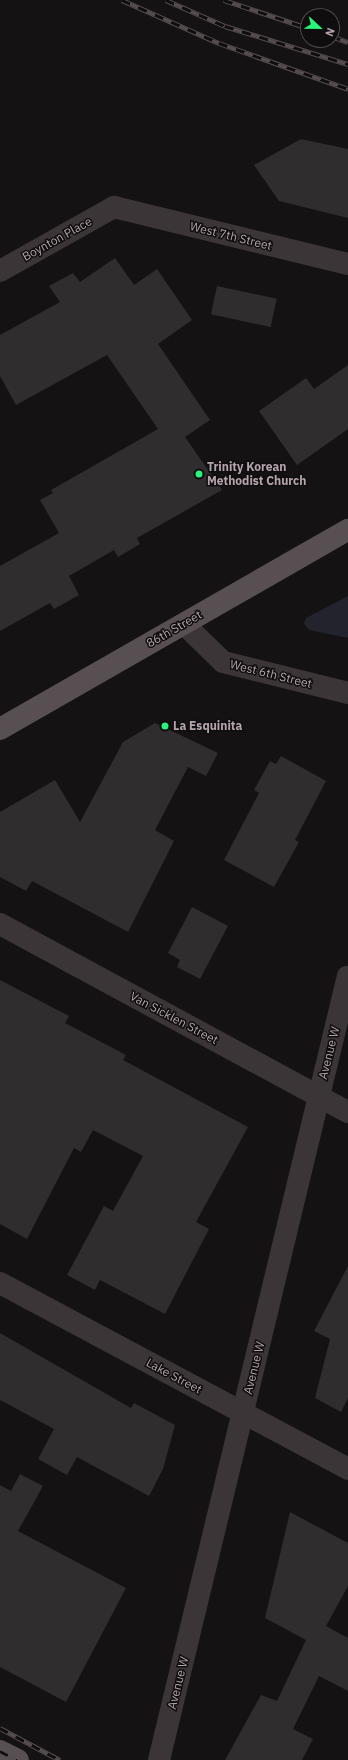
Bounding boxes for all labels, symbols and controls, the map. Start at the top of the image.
north arrow [300,8,340,48]
text: N [322,26,338,38]
street label: Boynton Place [20,214,94,264]
street label: West 7th Street [189,219,273,253]
place label: Trinity Korean Methodist Church [207,460,306,488]
marker: Trinity Korean Methodist Church [194,469,204,479]
street label: 86th Street [144,607,204,651]
street label: West 6th Street [229,657,313,691]
place label: La Esquinita [173,719,242,733]
marker: La Esquinita [160,721,170,731]
street label: Van Sicklen Street [127,989,221,1047]
street label: Avenue W [316,1025,342,1081]
street label: Avenue W [241,1340,267,1396]
street label: Lake Street [144,1355,204,1397]
street label: Avenue W [165,1655,191,1711]

